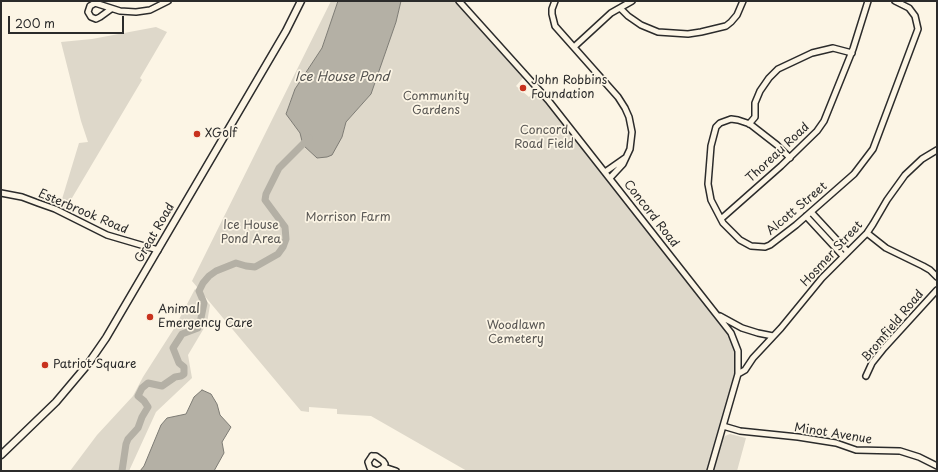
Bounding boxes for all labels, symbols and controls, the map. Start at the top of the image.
scale bar [10,8,126,34]
text: 200 m [15,14,55,32]
water label: Ice House Pond [295,69,389,85]
place label: John Robbins Foundation [531,74,607,102]
marker: John Robbins Foundation [518,83,528,93]
park label: Community Gardens [403,90,469,118]
street label: Thoreau Road [743,120,813,186]
park label: Concord Road Field [514,124,574,152]
place label: XGolf [205,127,237,141]
marker: XGolf [192,129,202,139]
street label: Concord Road [620,178,682,250]
street label: Alcott Street [764,179,830,239]
street label: Esterbrook Road [36,187,130,237]
street label: Great Road [132,201,178,265]
park label: Morrison Farm [305,211,391,225]
street label: Hosmer Street [798,218,866,290]
park label: Ice House Pond Area [221,219,281,247]
street label: Bromfield Road [859,287,927,365]
place label: Animal Emergency Care [158,303,253,331]
marker: Animal Emergency Care [145,312,155,322]
park label: Woodlawn Cemetery [487,319,545,347]
place label: Patriot Square [53,358,136,372]
marker: Patriot Square [40,360,50,370]
street label: Minot Avenue [793,421,873,447]

